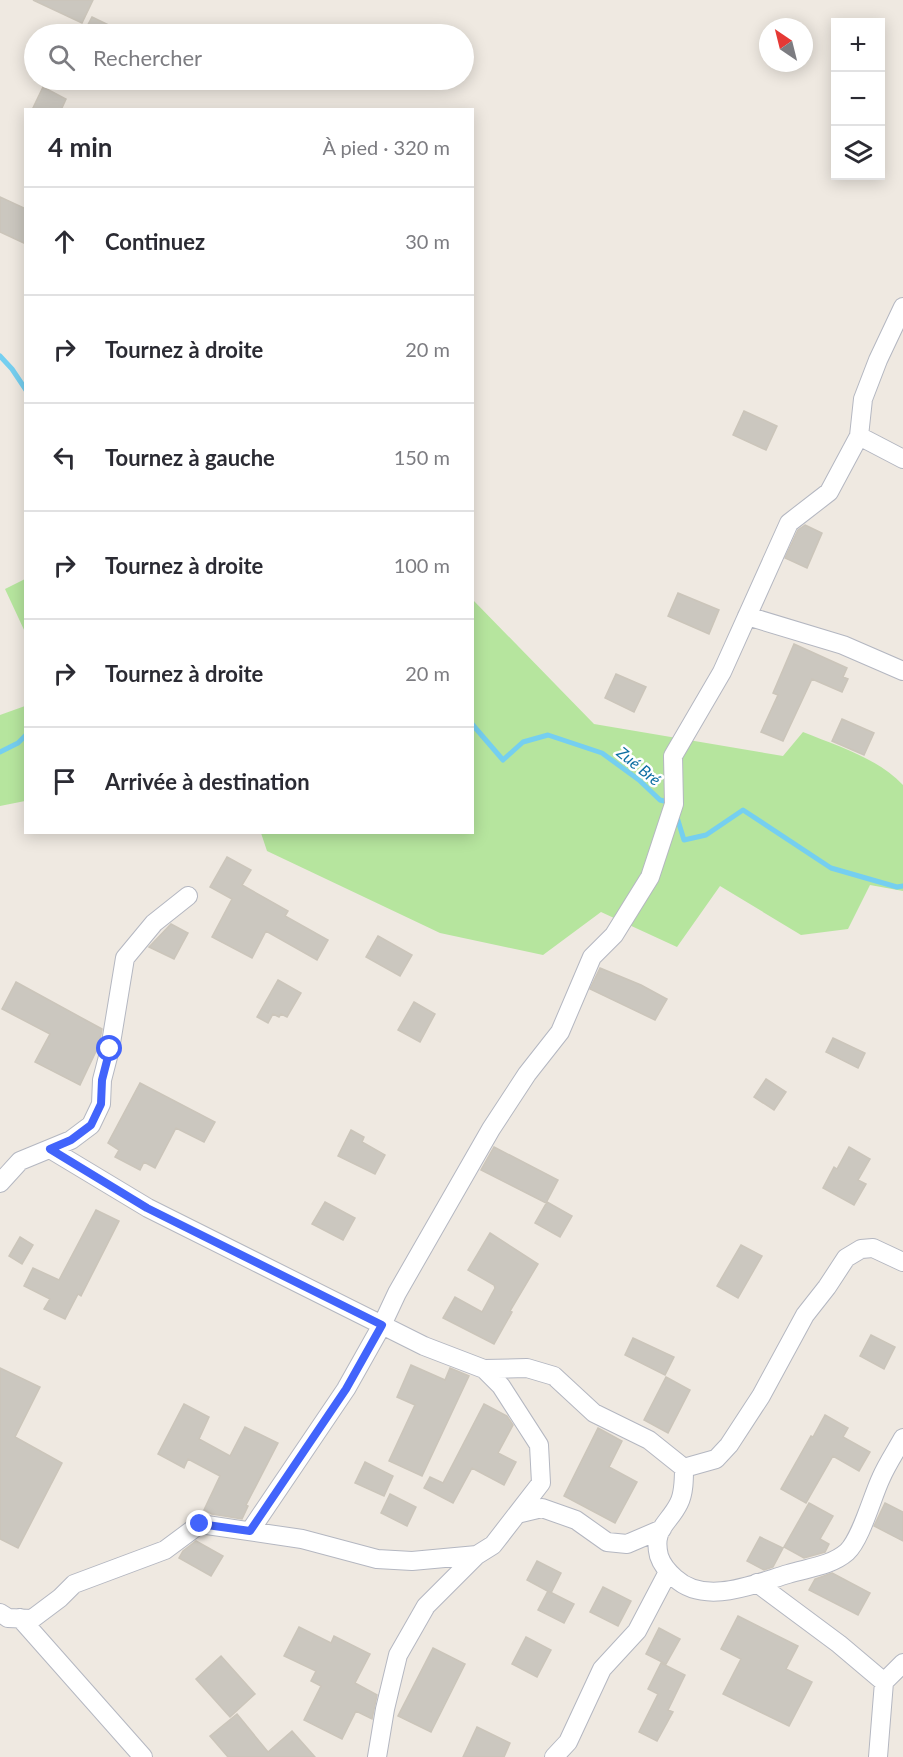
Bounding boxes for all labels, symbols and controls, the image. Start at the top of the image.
north arrow [759,18,813,72]
map controls [831,18,885,180]
button: + [831,18,885,72]
search box [24,24,474,90]
icon: search [45,41,78,74]
text: Rechercher [93,44,202,71]
button: − [831,72,885,126]
button: layers [831,126,885,180]
text: 4 min [48,131,112,163]
text: À pied · 320 m [322,135,450,159]
icon: ahead [48,225,81,258]
text: Continuez [105,228,205,255]
text: 30 m [405,229,450,253]
icon: right [48,333,81,366]
text: Tournez à droite [105,336,263,363]
text: 20 m [405,337,450,361]
icon: left [48,441,81,474]
text: Tournez à gauche [105,444,275,471]
text: 150 m [394,445,450,469]
icon: right [48,549,81,582]
text: Tournez à droite [105,552,263,579]
text: 100 m [394,553,450,577]
icon: right [48,657,81,690]
text: Tournez à droite [105,660,263,687]
text: 20 m [405,661,450,685]
water label: Zué Bré [613,742,665,789]
icon: arrive [48,765,81,798]
text: Arrivée à destination [105,768,310,795]
route start [96,1035,122,1061]
route end [186,1510,212,1536]

